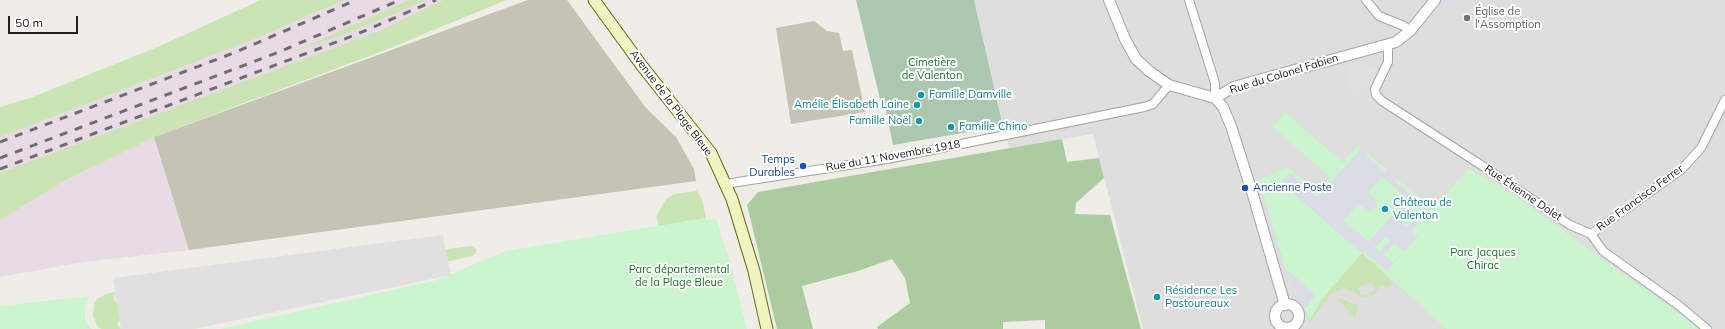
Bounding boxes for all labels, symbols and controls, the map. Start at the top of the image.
place label: Église de l'Assomption [1475,5,1541,31]
scale bar [10,8,80,34]
marker: Église de l'Assomption [1462,13,1472,23]
text: 50 m [15,15,43,30]
street label: Avenue de la Plage Bleue [627,48,715,158]
street label: Rue du Colonel Fabien [1228,51,1340,97]
park label: Cimetière de Valenton [902,56,962,82]
place label: Famille Damville [929,88,1012,102]
marker: Famille Damville [916,90,926,100]
place label: Amélie Élisabeth Laine [794,98,909,112]
marker: Amélie Élisabeth Laine [912,100,922,110]
place label: Famille Noël [849,114,911,128]
marker: Famille Noël [914,116,924,126]
place label: Famille Chino [959,120,1027,134]
marker: Famille Chino [946,122,956,132]
street label: Rue du 11 Novembre 1918 [825,138,961,174]
place label: Temps Durables [749,153,795,179]
marker: Temps Durables [798,161,808,171]
street label: Rue Étienne Dolet [1482,162,1564,224]
street label: Rue Francisco Ferrer [1594,162,1686,234]
place label: Ancienne Poste [1253,181,1332,195]
marker: Ancienne Poste [1240,183,1250,193]
place label: Château de Valenton [1393,196,1452,222]
marker: Château de Valenton [1380,204,1390,214]
park label: Parc Jacques Chirac [1450,246,1516,272]
park label: Parc départemental de la Plage Bleue [629,263,729,289]
place label: Résidence Les Pastoureaux [1165,284,1237,310]
marker: Résidence Les Pastoureaux [1152,292,1162,302]

